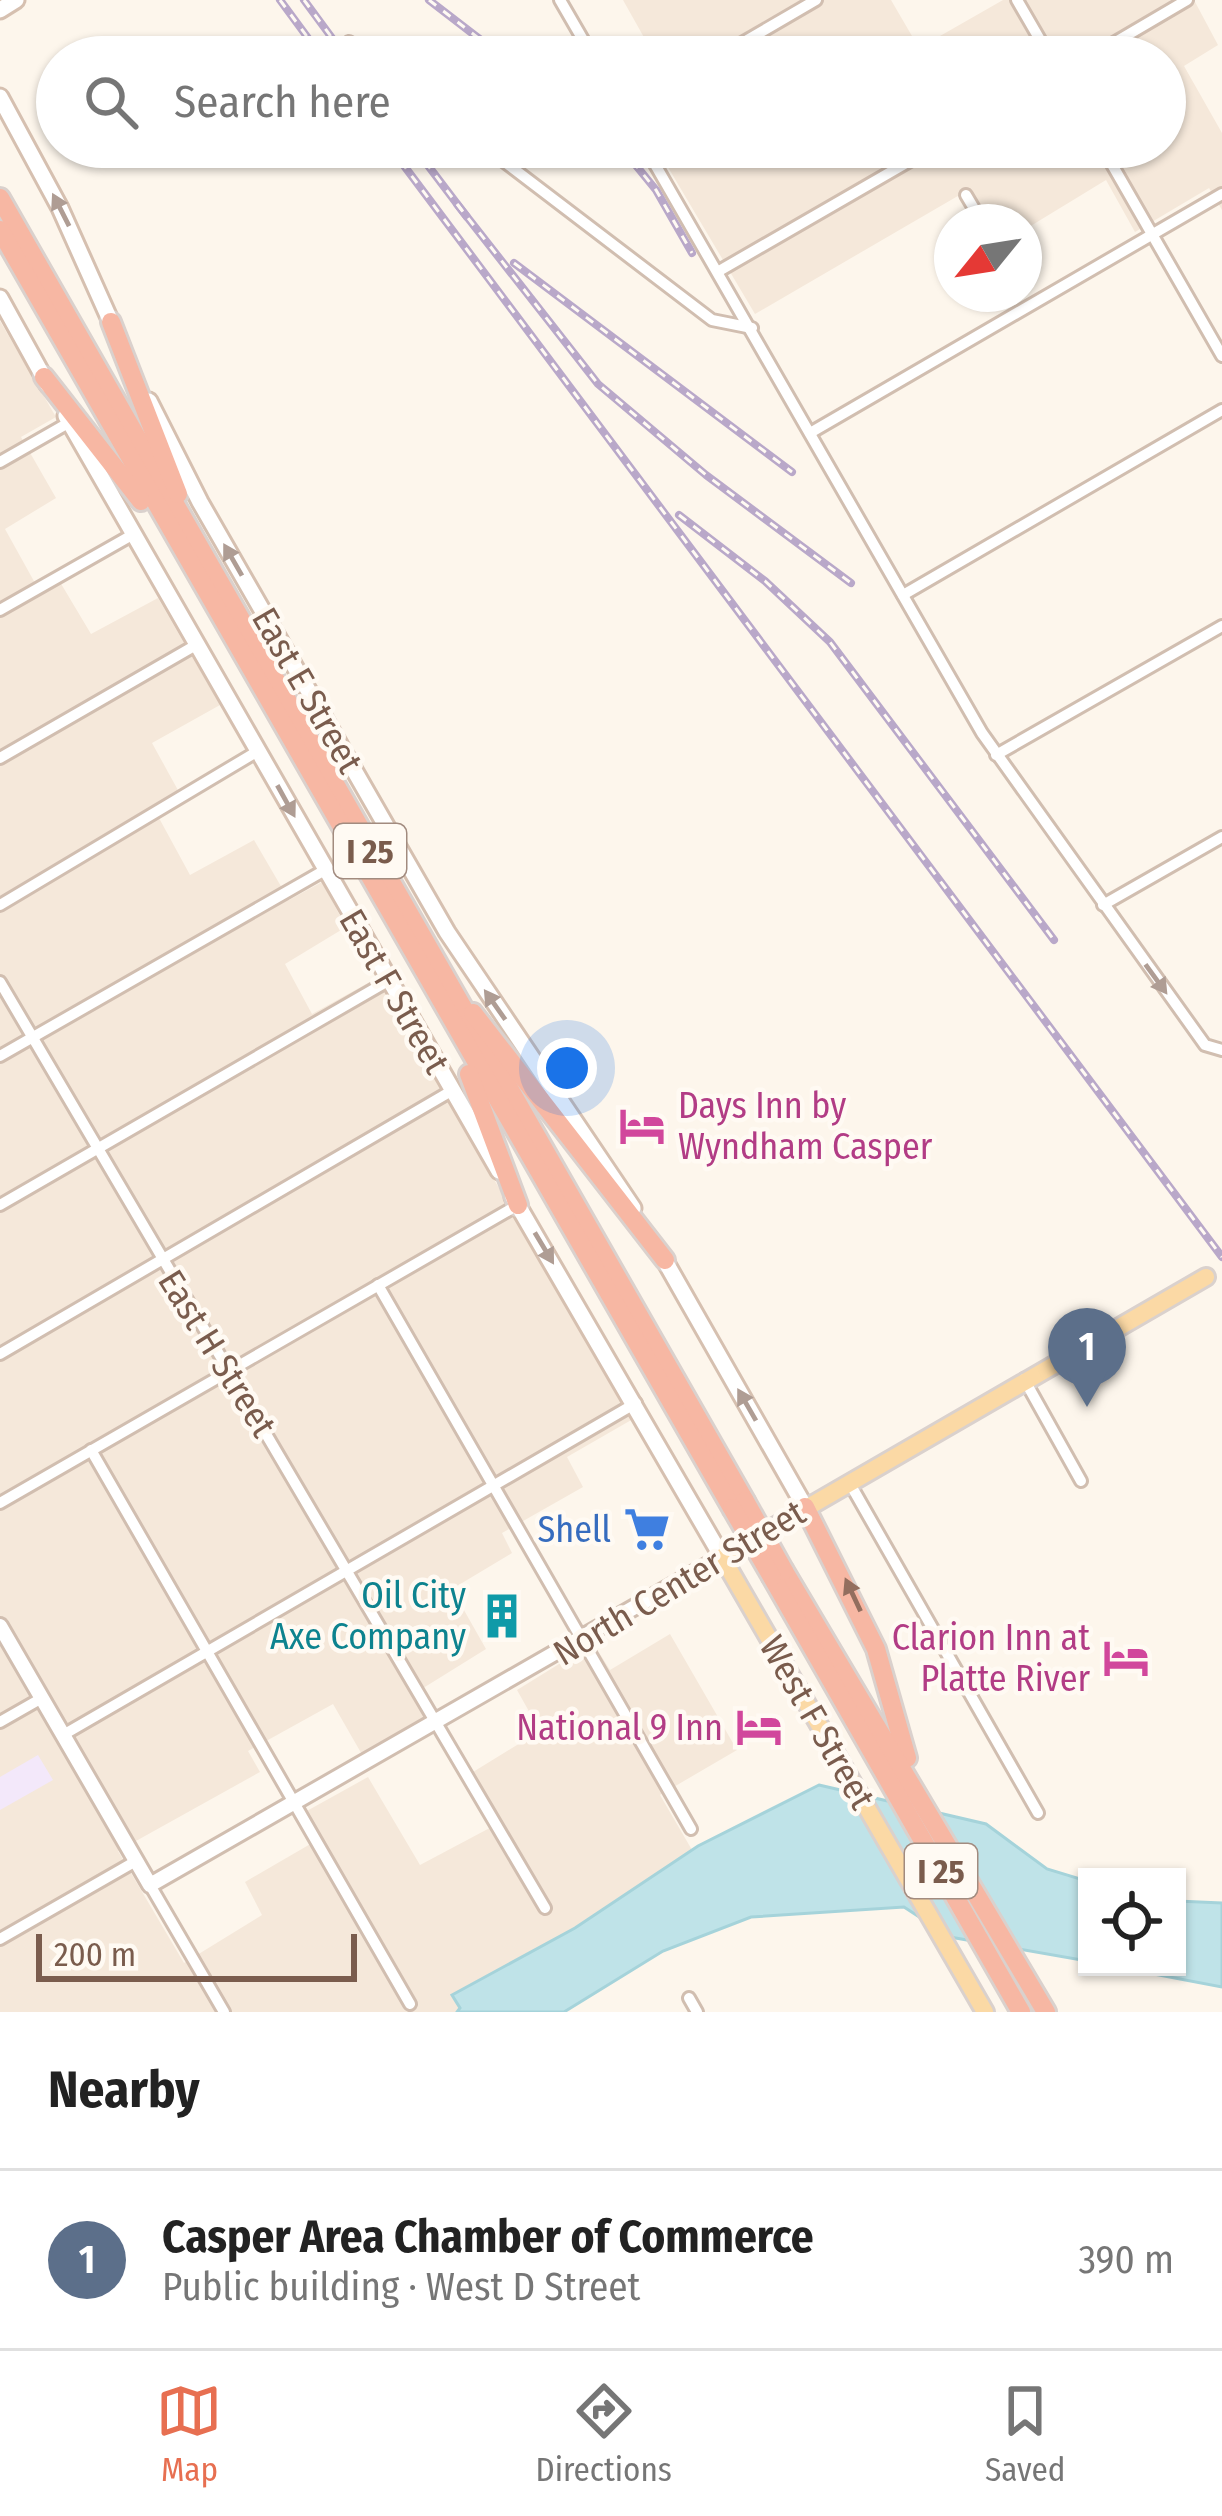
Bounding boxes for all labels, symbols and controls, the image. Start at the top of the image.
search box [36,36,1186,168]
icon: search [78,69,144,135]
text: Search here [174,75,391,129]
one-way arrow [52,193,72,228]
north arrow [934,204,1042,312]
one-way arrow [224,543,245,577]
street label: East E Street [242,600,372,781]
one-way arrow [275,785,296,818]
road number: I 25 [334,824,406,878]
street label: East F Street [330,902,459,1082]
one-way arrow [1144,963,1168,995]
one-way arrow [483,989,507,1021]
your location [537,1038,597,1098]
place label: Days Inn by Wyndham Casper [678,1084,933,1169]
hotel icon: Days Inn by Wyndham Casper [617,1101,667,1151]
one-way arrow [533,1231,554,1265]
street label: East H Street [149,1262,286,1445]
pin: 1 [1048,1308,1126,1407]
one-way arrow [738,1388,759,1422]
street label: North Center Street [546,1490,813,1675]
supermarket icon: Shell [622,1504,672,1554]
place label: Shell [537,1508,611,1552]
place label: Oil City Axe Company [270,1574,466,1659]
one-way arrow [843,1577,863,1612]
building icon: Oil City Axe Company [477,1591,527,1641]
place label: Clarion Inn at Platte River [892,1616,1090,1701]
street label: West F Street [750,1628,884,1817]
hotel icon: Clarion Inn at Platte River [1101,1633,1151,1683]
hotel icon: National 9 Inn [734,1702,784,1752]
place label: National 9 Inn [516,1706,723,1750]
road number: I 25 [905,1844,977,1898]
map controls [1078,1868,1186,1976]
button: locate [1078,1868,1186,1976]
scale bar [36,1928,357,1981]
text: 200 m [54,1935,136,1975]
text: Nearby [48,2059,200,2121]
text: Casper Area Chamber of Commerce [162,2210,814,2264]
text: 1 [79,2237,95,2283]
text: 390 m [1078,2237,1174,2283]
text: Public building · West D Street [162,2264,640,2310]
tab: Map [156,2378,222,2490]
tab: Directions [535,2378,672,2490]
tab: Saved [985,2378,1065,2490]

